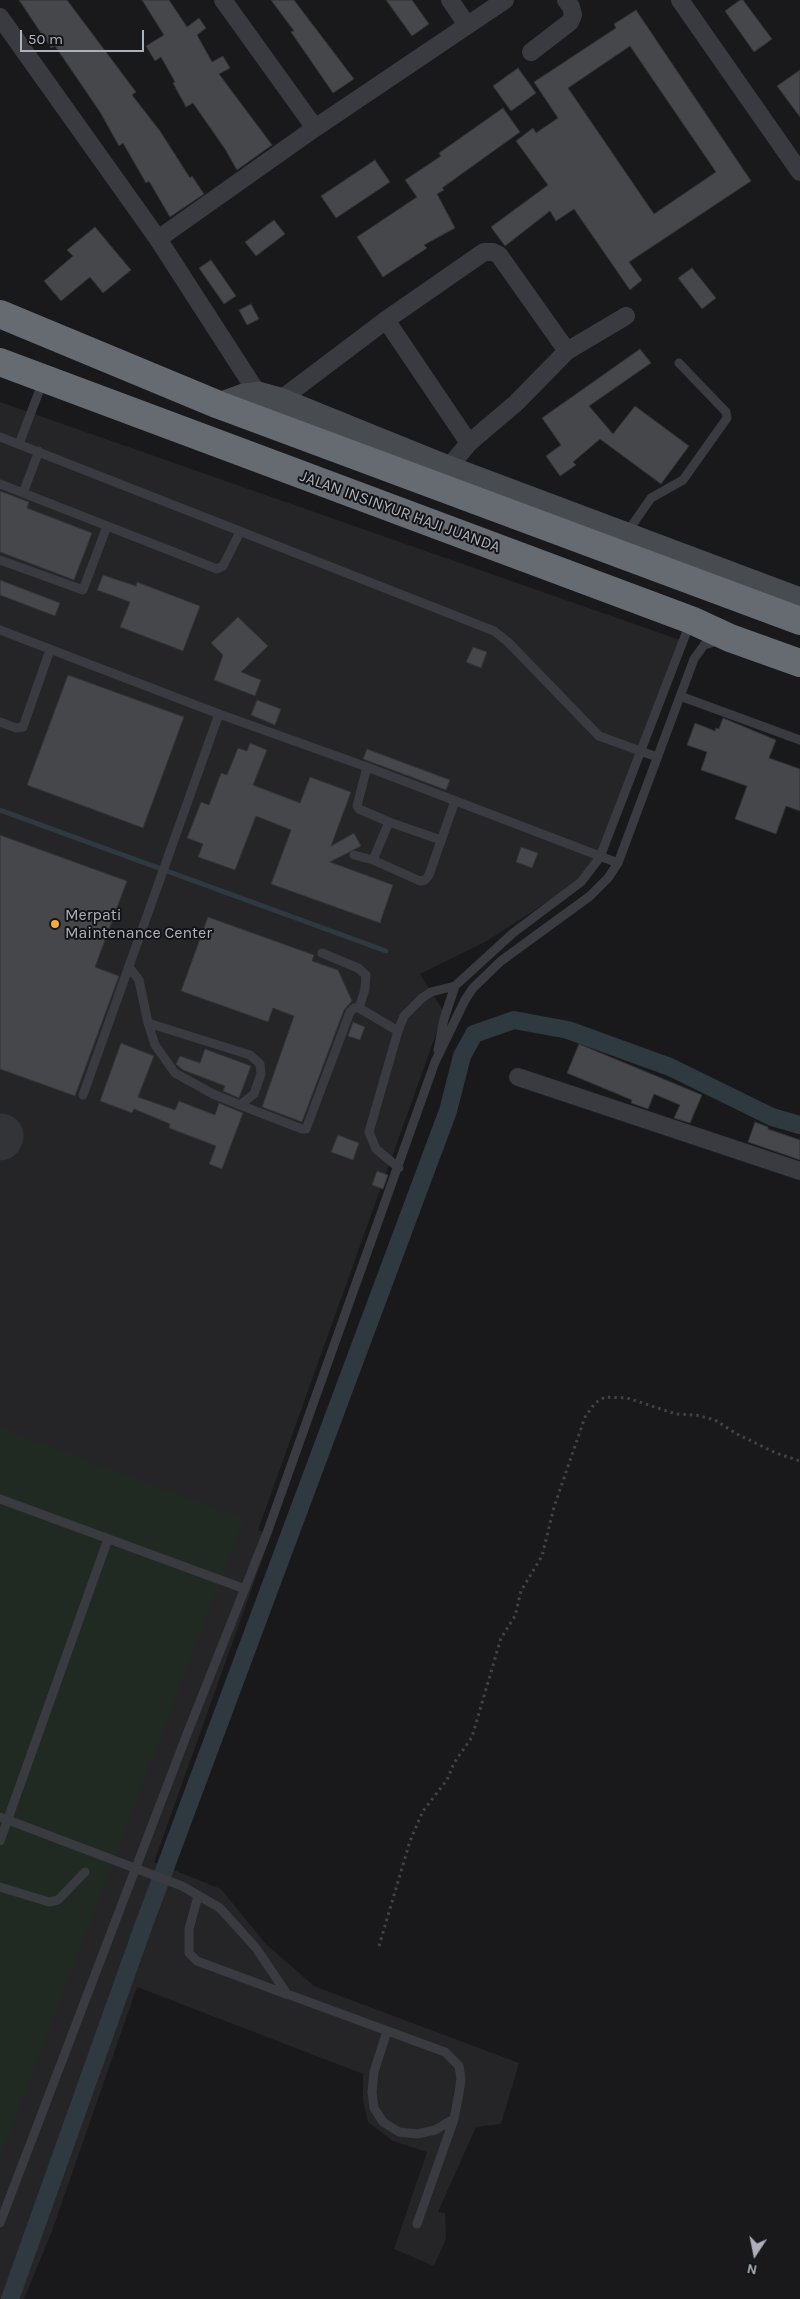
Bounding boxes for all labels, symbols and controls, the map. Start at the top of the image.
scale bar [22,20,146,52]
text: 50 m [28,30,63,48]
street label: JALAN INSINYUR HAJI JUANDA [297,467,503,557]
place label: Merpati Maintenance Center [65,905,212,943]
marker: Merpati Maintenance Center [49,918,61,930]
north arrow [730,2229,780,2279]
text: N [745,2260,759,2279]

